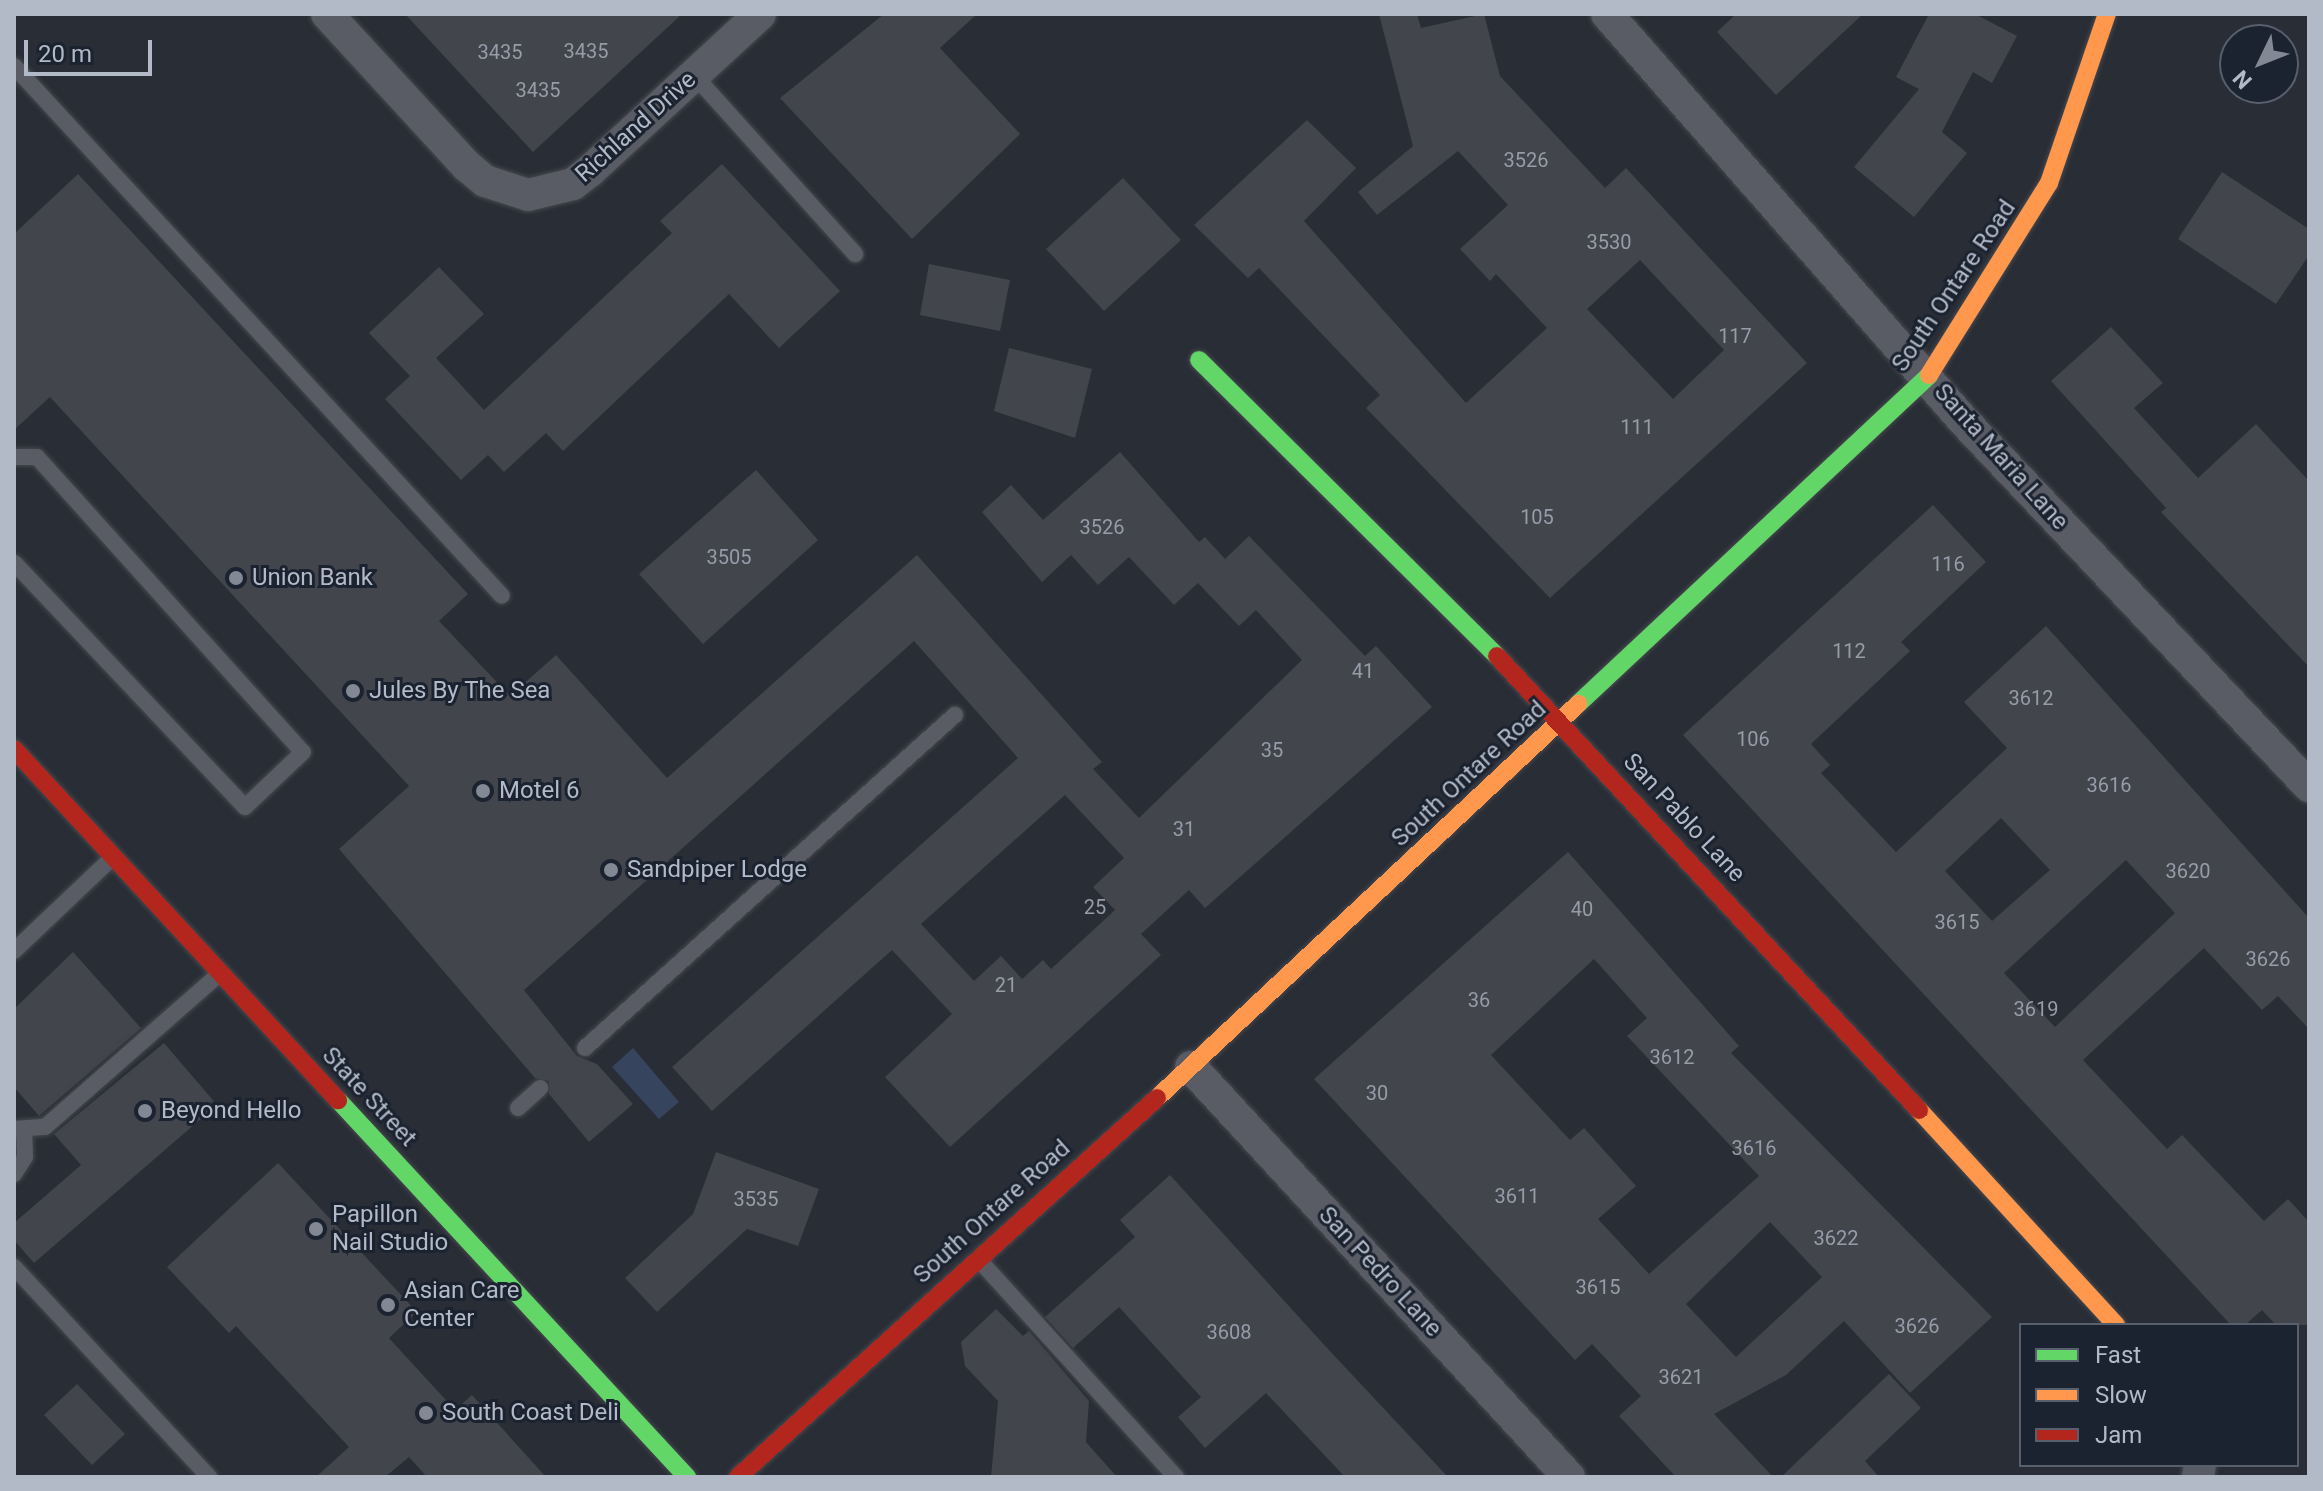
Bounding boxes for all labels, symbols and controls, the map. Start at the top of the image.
scale bar [28,24,156,74]
north arrow [2219,24,2299,104]
house number: 3435 [564,39,608,63]
text: 20 m [38,40,92,68]
house number: 3435 [478,40,522,64]
street label: Richland Drive [570,65,702,189]
text: N [2228,65,2257,94]
house number: 3435 [516,78,560,102]
house number: 3526 [1504,148,1548,172]
street label: South Ontare Road [1886,195,2022,377]
house number: 3530 [1587,230,1631,254]
house number: 117 [1718,324,1752,348]
street label: Santa Maria Lane [1928,378,2074,536]
house number: 111 [1620,415,1654,439]
house number: 105 [1520,505,1554,529]
house number: 3526 [1080,515,1124,539]
house number: 3505 [707,545,751,569]
house number: 116 [1931,552,1965,576]
place label: Union Bank [252,564,373,592]
marker: Union Bank [227,569,245,587]
house number: 112 [1832,639,1866,663]
house number: 41 [1352,659,1374,683]
place label: Jules By The Sea [369,677,551,705]
marker: Jules By The Sea [344,682,362,700]
house number: 3612 [2009,686,2053,710]
street label: South Ontare Road [1386,695,1552,853]
house number: 106 [1736,727,1770,751]
house number: 35 [1261,738,1283,762]
street label: San Pablo Lane [1617,748,1751,888]
house number: 3616 [2087,773,2131,797]
place label: Motel 6 [499,777,579,805]
marker: Motel 6 [474,782,492,800]
house number: 31 [1173,817,1195,841]
place label: Sandpiper Lodge [627,856,807,884]
house number: 3620 [2166,859,2210,883]
marker: Sandpiper Lodge [602,861,620,879]
house number: 25 [1084,895,1106,919]
house number: 40 [1571,897,1593,921]
house number: 3615 [1935,910,1979,934]
house number: 3626 [2246,947,2290,971]
house number: 21 [995,973,1017,997]
house number: 36 [1468,988,1490,1012]
house number: 3619 [2014,997,2058,1021]
street label: State Street [316,1041,422,1153]
house number: 3612 [1650,1045,1694,1069]
house number: 30 [1366,1081,1388,1105]
place label: Beyond Hello [161,1097,301,1125]
marker: Beyond Hello [136,1102,154,1120]
street label: South Ontare Road [908,1134,1076,1290]
house number: 3616 [1732,1136,1776,1160]
house number: 3611 [1495,1184,1539,1208]
house number: 3535 [734,1187,778,1211]
place label: Papillon Nail Studio [332,1201,448,1257]
street label: San Pedro Lane [1312,1201,1448,1343]
marker: Papillon Nail Studio [307,1220,325,1238]
house number: 3622 [1814,1226,1858,1250]
house number: 3615 [1576,1275,1620,1299]
place label: Asian Care Center [404,1277,519,1333]
marker: Asian Care Center [379,1296,397,1314]
house number: 3626 [1895,1314,1939,1338]
house number: 3608 [1207,1320,1251,1344]
legend [2019,1323,2299,1467]
text: Fast [2095,1341,2141,1369]
house number: 3621 [1659,1365,1703,1389]
text: Slow [2095,1381,2147,1409]
place label: South Coast Deli [442,1399,619,1427]
marker: South Coast Deli [417,1404,435,1422]
text: Jam [2095,1421,2142,1449]

